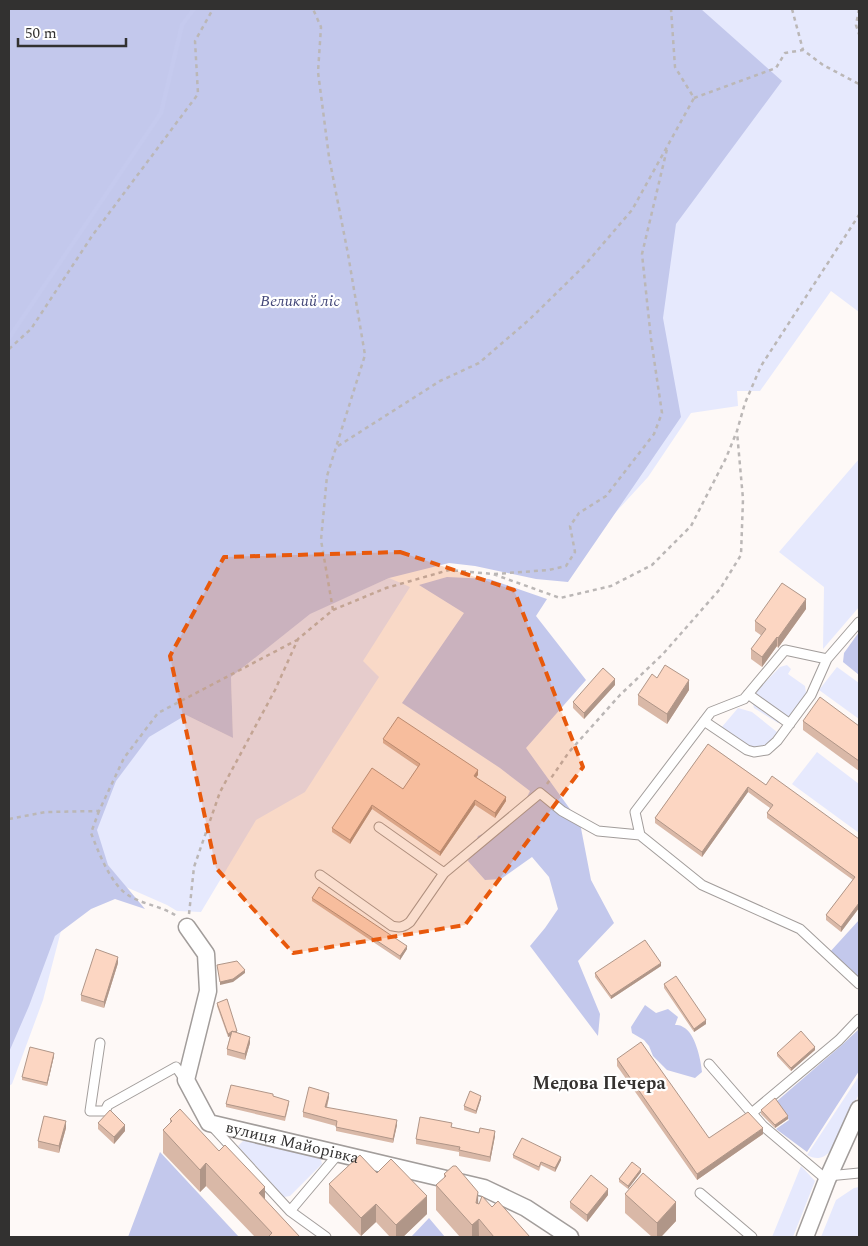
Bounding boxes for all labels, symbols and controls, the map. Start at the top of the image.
scale bar [18,15,125,47]
text: 50 m [25,22,57,45]
park label: Великий ліс [260,289,340,313]
district label: Медова Печера [532,1070,666,1097]
street label: вулиця Майорівка [223,1115,361,1170]

